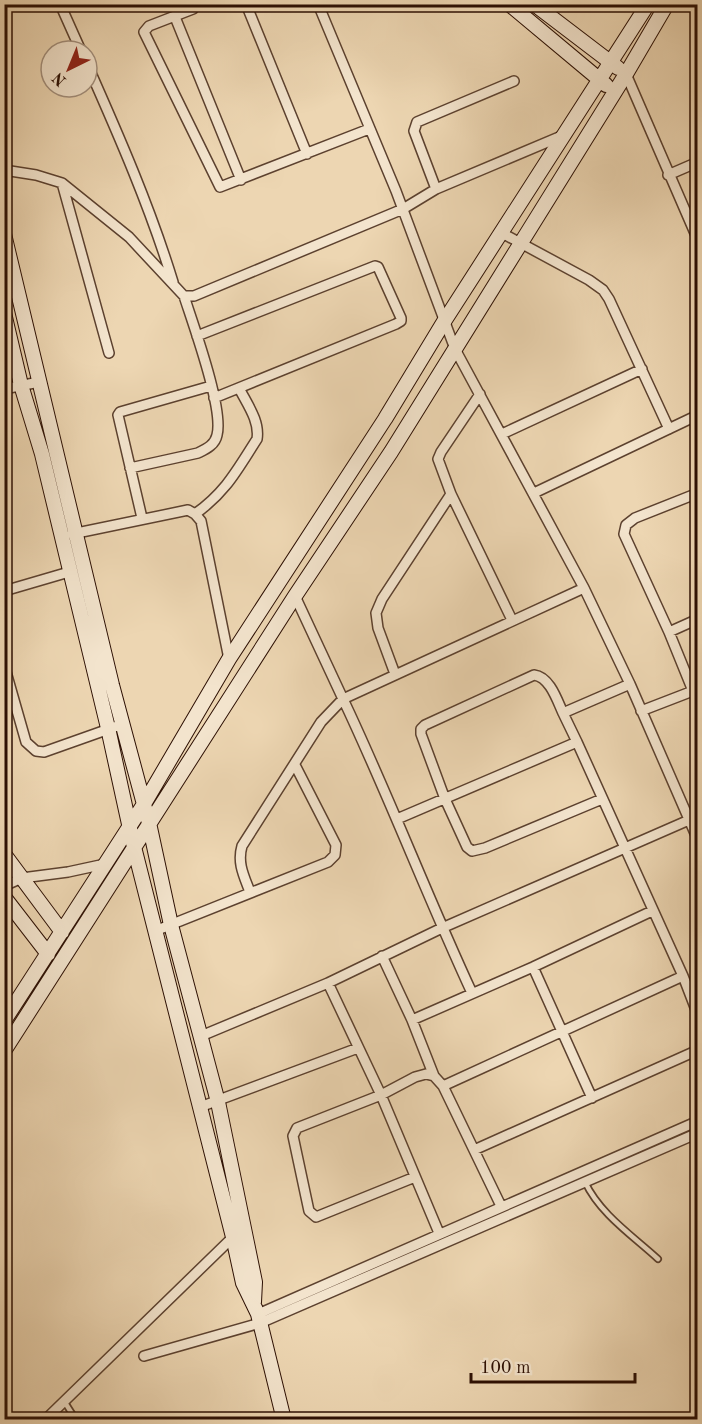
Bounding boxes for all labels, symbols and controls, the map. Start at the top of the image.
north arrow [39,39,99,99]
text: N [50,68,70,89]
scale bar [471,1346,634,1384]
text: 100 m [480,1359,531,1377]

